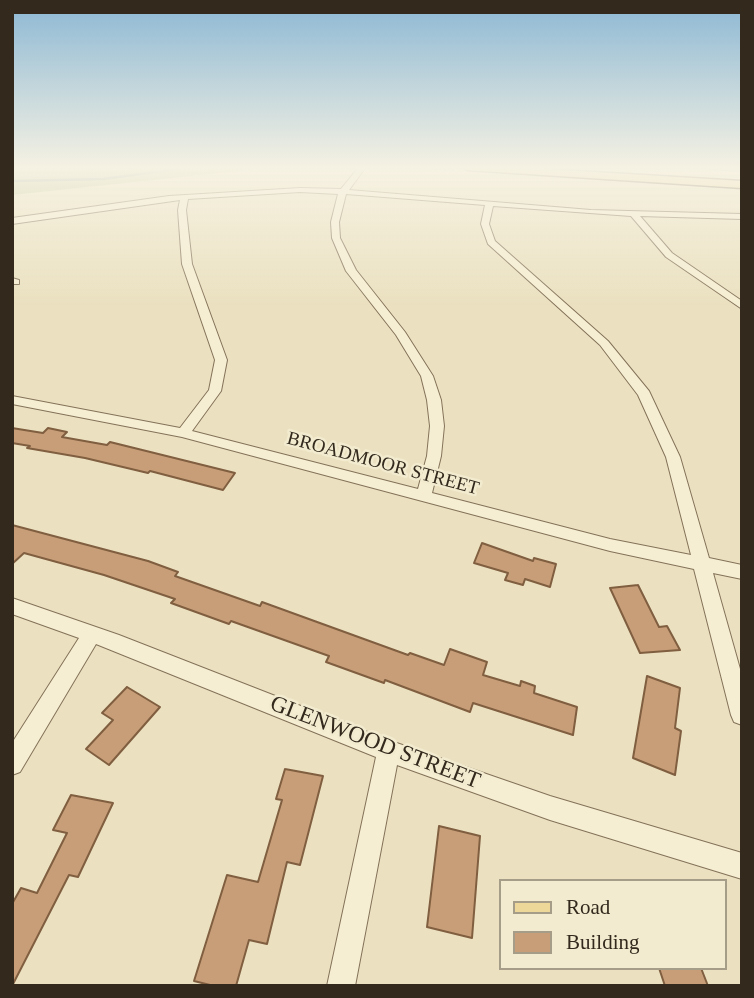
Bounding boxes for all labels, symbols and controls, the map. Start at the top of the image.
street label: BROADMOOR STREET [284,427,482,501]
street label: GLENWOOD STREET [266,690,484,796]
legend [498,879,726,970]
text: Road [566,895,610,919]
text: Building [566,930,640,954]

